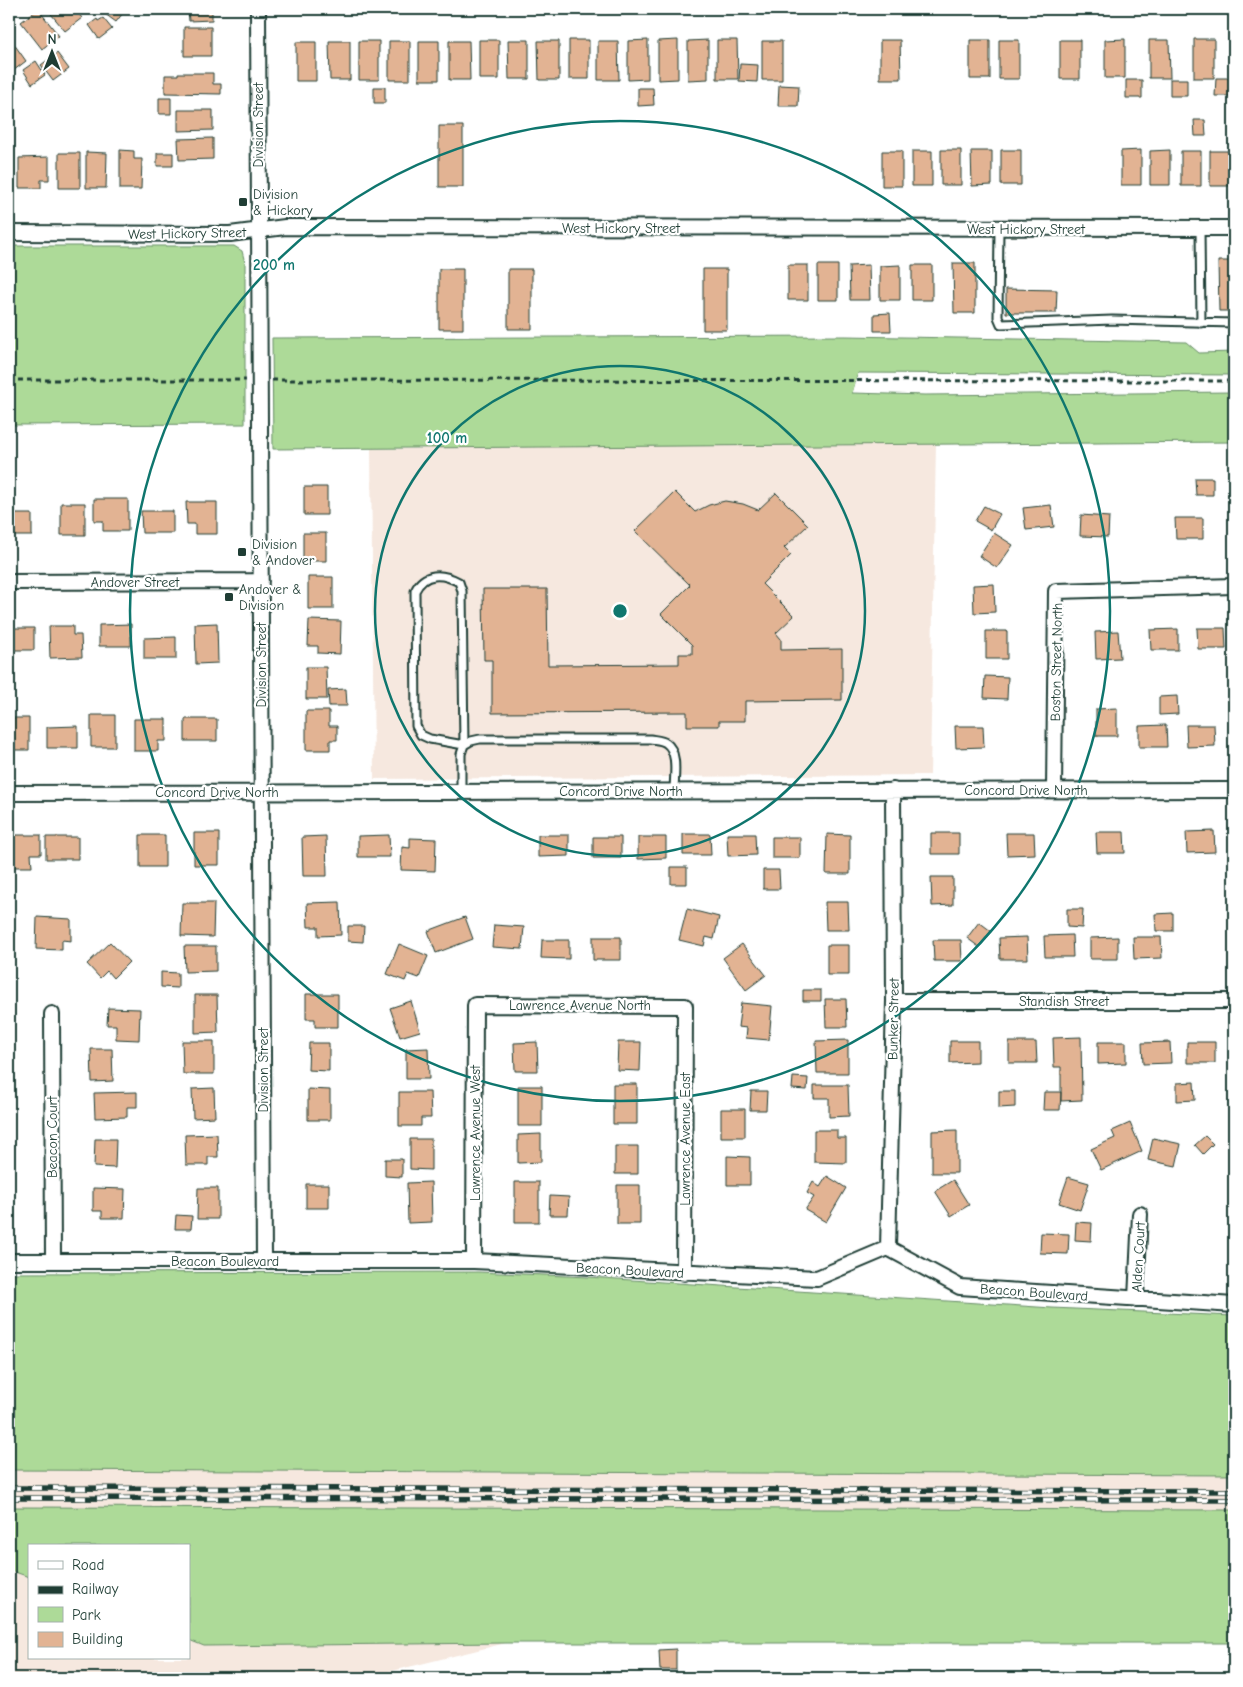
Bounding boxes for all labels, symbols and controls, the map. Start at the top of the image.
north arrow [28,28,78,78]
text: N [47,31,57,48]
street label: Division Street [250,82,267,167]
place label: Division & Hickory [253,186,313,219]
marker: Division & Hickory [237,196,249,208]
street label: West Hickory Street [562,220,681,237]
street label: West Hickory Street [967,221,1086,238]
street label: West Hickory Street [128,224,247,243]
text: 200 m [253,256,295,274]
text: 100 m [427,429,467,447]
place label: Division & Andover [252,536,315,569]
marker: Division & Andover [236,546,248,558]
street label: Andover Street [91,574,180,591]
place label: Andover & Division [239,581,301,614]
marker: Andover & Division [223,591,235,603]
centre of rings [611,602,629,620]
street label: Boston Street North [1047,603,1066,721]
street label: Division Street [253,622,270,707]
street label: Concord Drive North [964,782,1088,799]
street label: Concord Drive North [559,783,683,800]
street label: Concord Drive North [155,784,279,801]
street label: Bunker Street [884,977,903,1060]
street label: Standish Street [1019,993,1110,1010]
street label: Lawrence Avenue North [509,997,651,1014]
street label: Division Street [255,1027,272,1112]
street label: Lawrence Avenue West [467,1064,484,1201]
street label: Lawrence Avenue East [677,1071,694,1206]
street label: Beacon Court [44,1095,61,1178]
street label: Alden Court [1128,1220,1149,1293]
street label: Beacon Boulevard [171,1253,279,1270]
street label: Beacon Boulevard [576,1259,684,1282]
street label: Beacon Boulevard [979,1280,1089,1305]
legend [28,1544,190,1660]
text: Road [72,1556,104,1574]
text: Railway [72,1580,119,1598]
text: Park [72,1606,101,1624]
text: Building [72,1630,123,1648]

